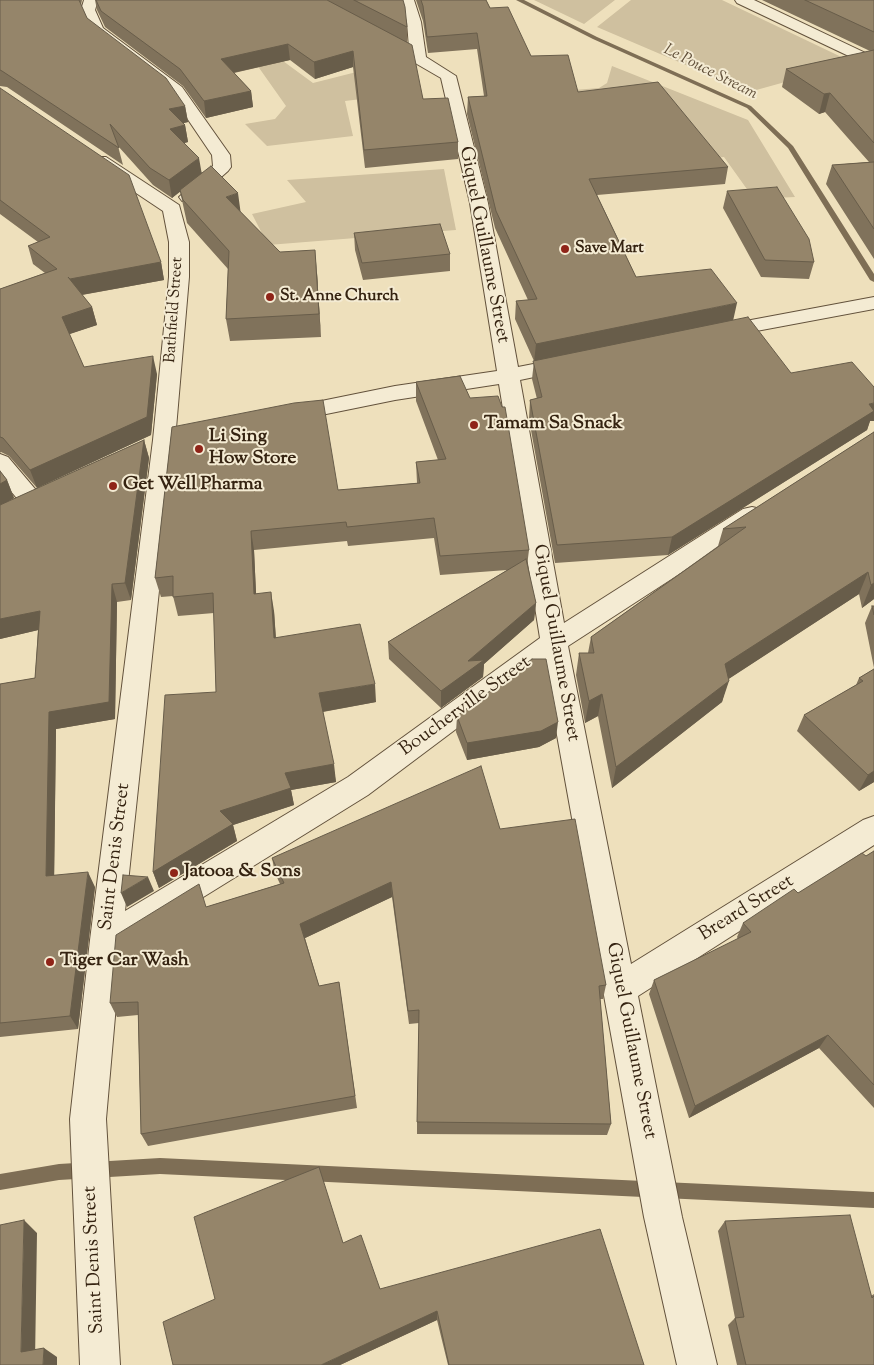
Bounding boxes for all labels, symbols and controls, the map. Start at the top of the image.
water label: Le Pouce Stream [660,41,760,105]
street label: Giquel Guillaume Street [453,145,513,345]
place label: Save Mart [575,239,644,259]
marker: Save Mart [559,243,571,255]
street label: Bathfield Street [162,256,188,364]
place label: St. Anne Church [280,287,399,307]
marker: St. Anne Church [264,291,276,303]
place label: Tamam Sa Snack [484,414,623,436]
marker: Tamam Sa Snack [468,419,480,431]
place label: Li Sing How Store [209,427,296,471]
marker: Li Sing How Store [193,443,205,455]
place label: Get Well Pharma [123,475,262,497]
marker: Get Well Pharma [107,480,119,492]
street label: Giquel Guillaume Street [526,543,584,743]
street label: Boucherville Street [396,652,536,762]
street label: Saint Denis Street [96,782,136,932]
place label: Jatooa & Sons [184,862,301,884]
marker: Jatooa & Sons [168,867,180,879]
street label: Breard Street [695,871,799,947]
street label: Giquel Guillaume Street [600,941,660,1141]
place label: Tiger Car Wash [60,951,189,973]
marker: Tiger Car Wash [44,956,56,968]
street label: Saint Denis Street [80,1185,110,1335]

